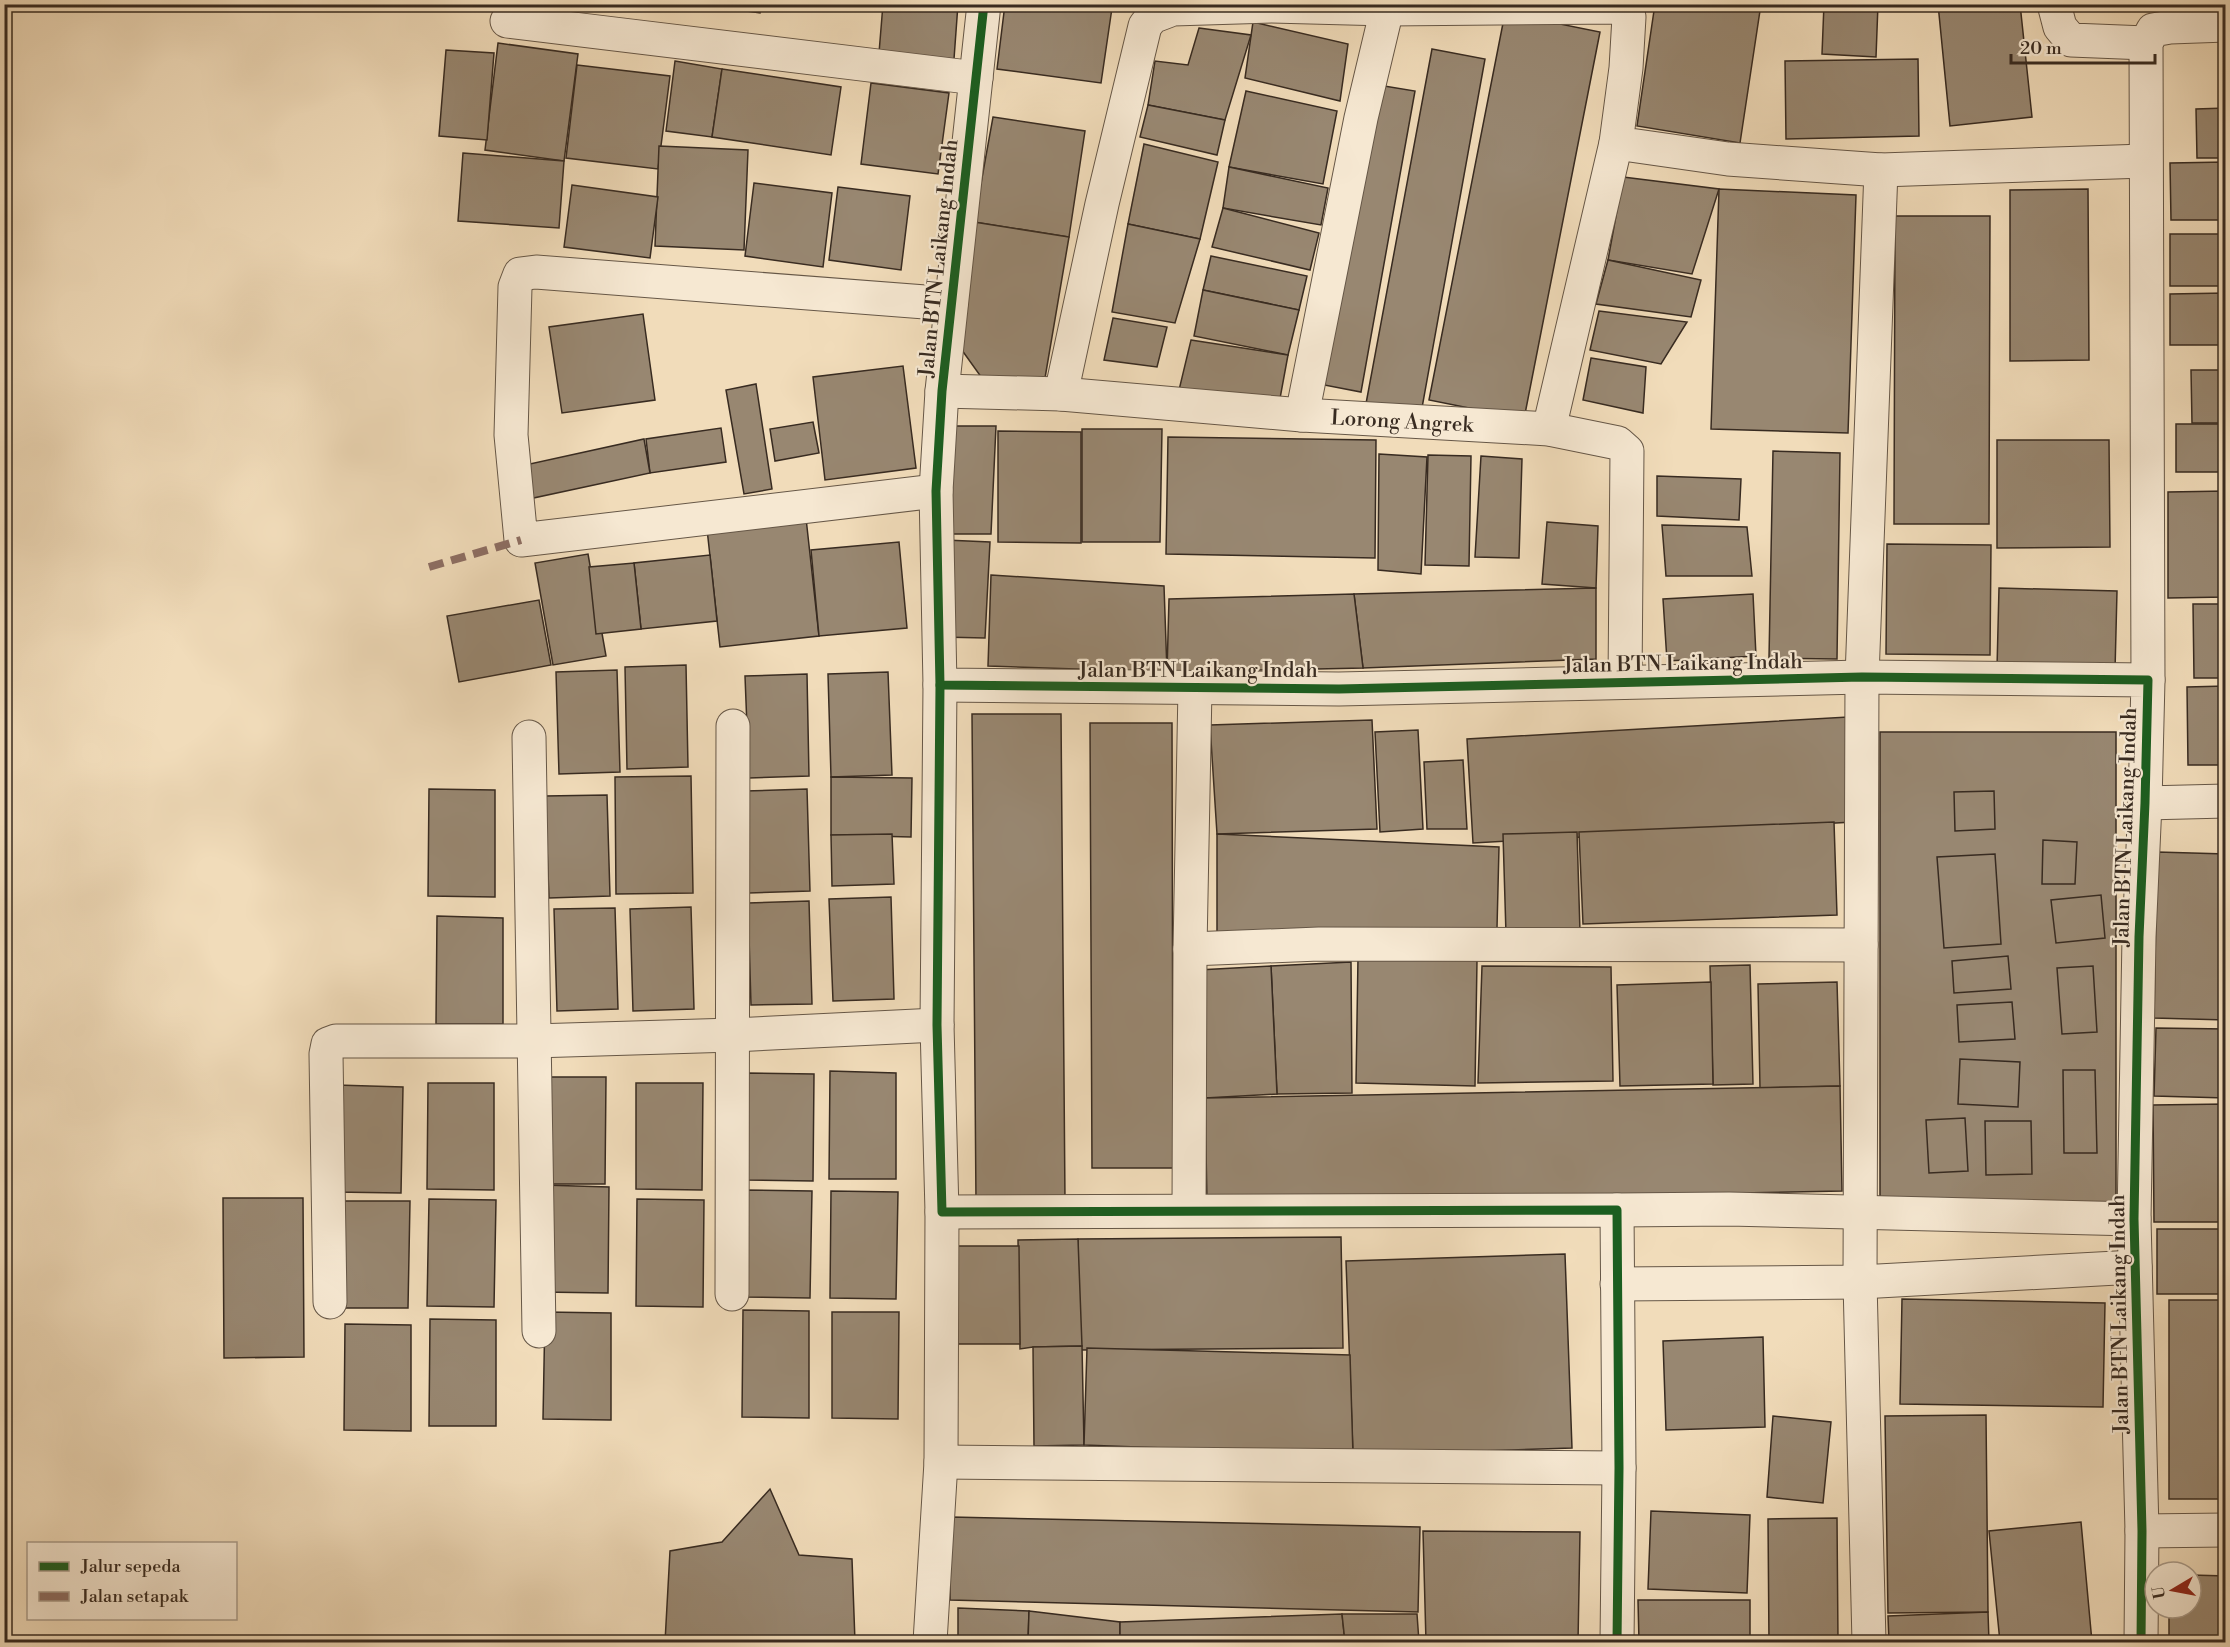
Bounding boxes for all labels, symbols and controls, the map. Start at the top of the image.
scale bar [2011,27,2155,65]
text: 20 m [2020,37,2062,60]
street label: Jalan BTN Laikang Indah [913,137,964,379]
street label: Lorong Angrek [1330,405,1475,439]
street label: Jalan BTN Laikang Indah [1562,649,1803,679]
street label: Jalan BTN Laikang Indah [1077,658,1318,684]
street label: Jalan BTN Laikang Indah [2109,706,2143,948]
street label: Jalan BTN Laikang Indah [2105,1194,2135,1435]
legend [27,1542,237,1620]
text: Jalur sepeda [80,1555,182,1578]
north arrow [2143,1560,2203,1620]
text: U [2148,1584,2170,1600]
text: Jalan setapak [80,1585,190,1608]

